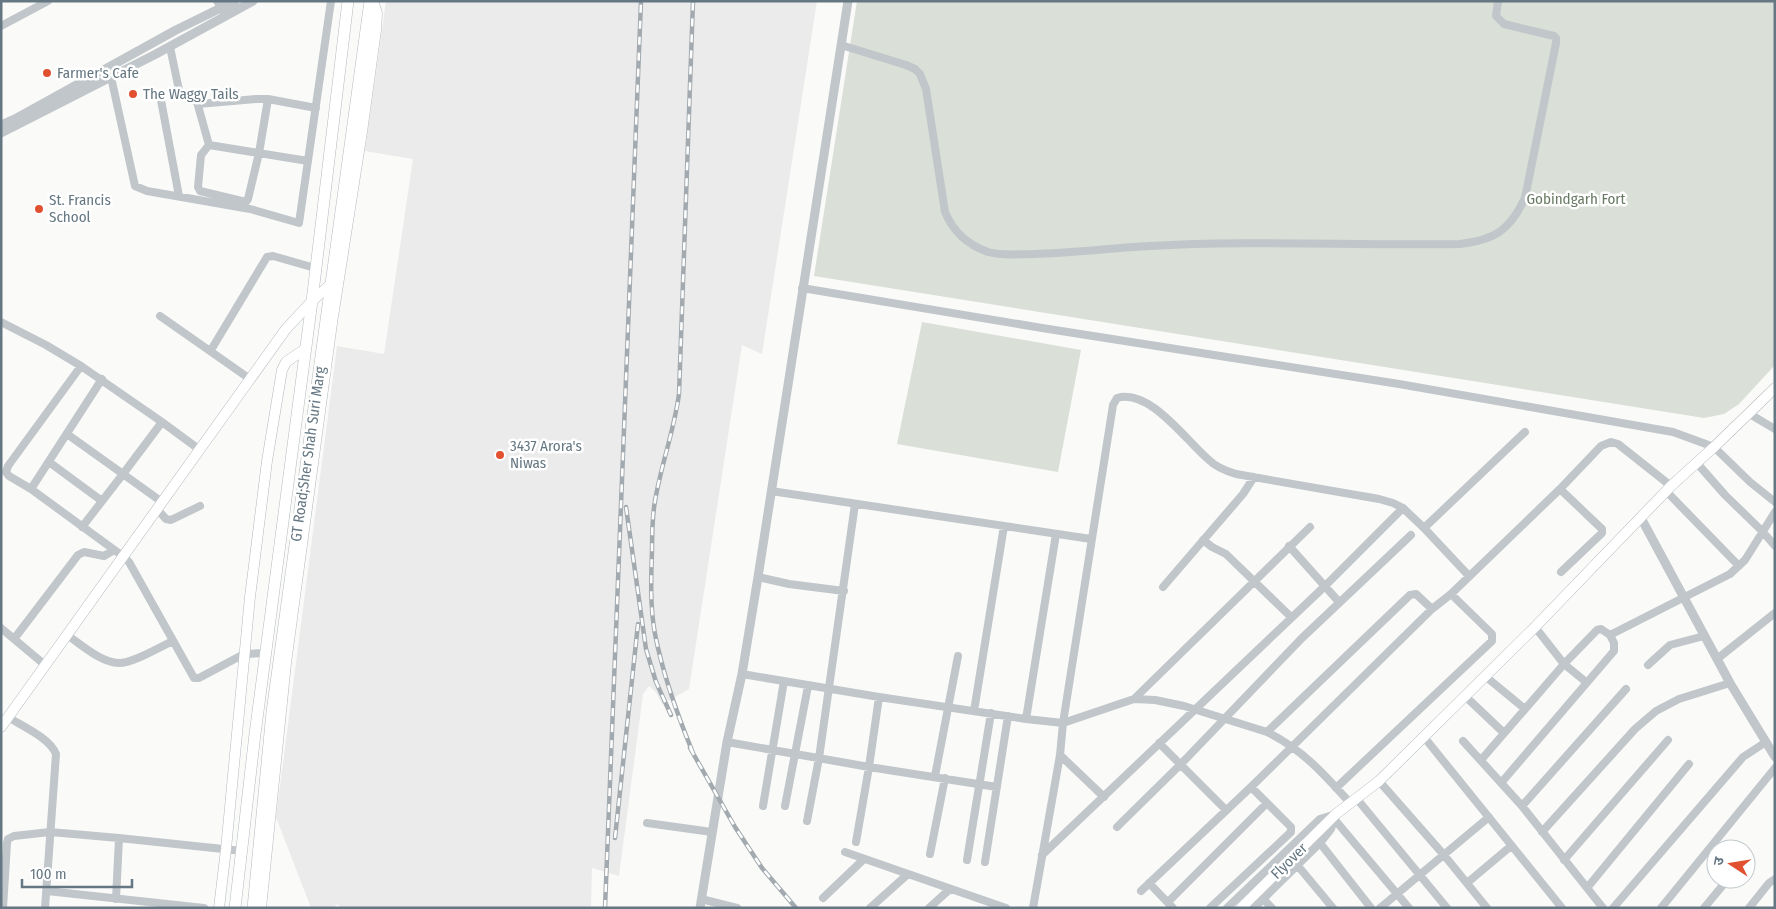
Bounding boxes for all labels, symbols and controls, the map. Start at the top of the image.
place label: Farmer's Cafe [57,64,139,82]
marker: Farmer's Cafe [41,67,53,79]
place label: The Waggy Tails [143,85,239,103]
marker: The Waggy Tails [127,88,139,100]
park label: Gobindgarh Fort [1526,190,1626,208]
place label: St. Francis School [49,191,111,226]
marker: St. Francis School [33,203,45,215]
street label: GT Road;Sher Shah Suri Marg [287,365,329,543]
place label: 3437 Arora's Niwas [510,437,582,472]
marker: 3437 Arora's Niwas [494,449,506,461]
street label: Flyover [1267,839,1311,883]
north arrow [1706,839,1756,889]
text: उ [1710,855,1728,867]
scale bar [22,856,132,888]
text: 100 m [30,865,67,883]

